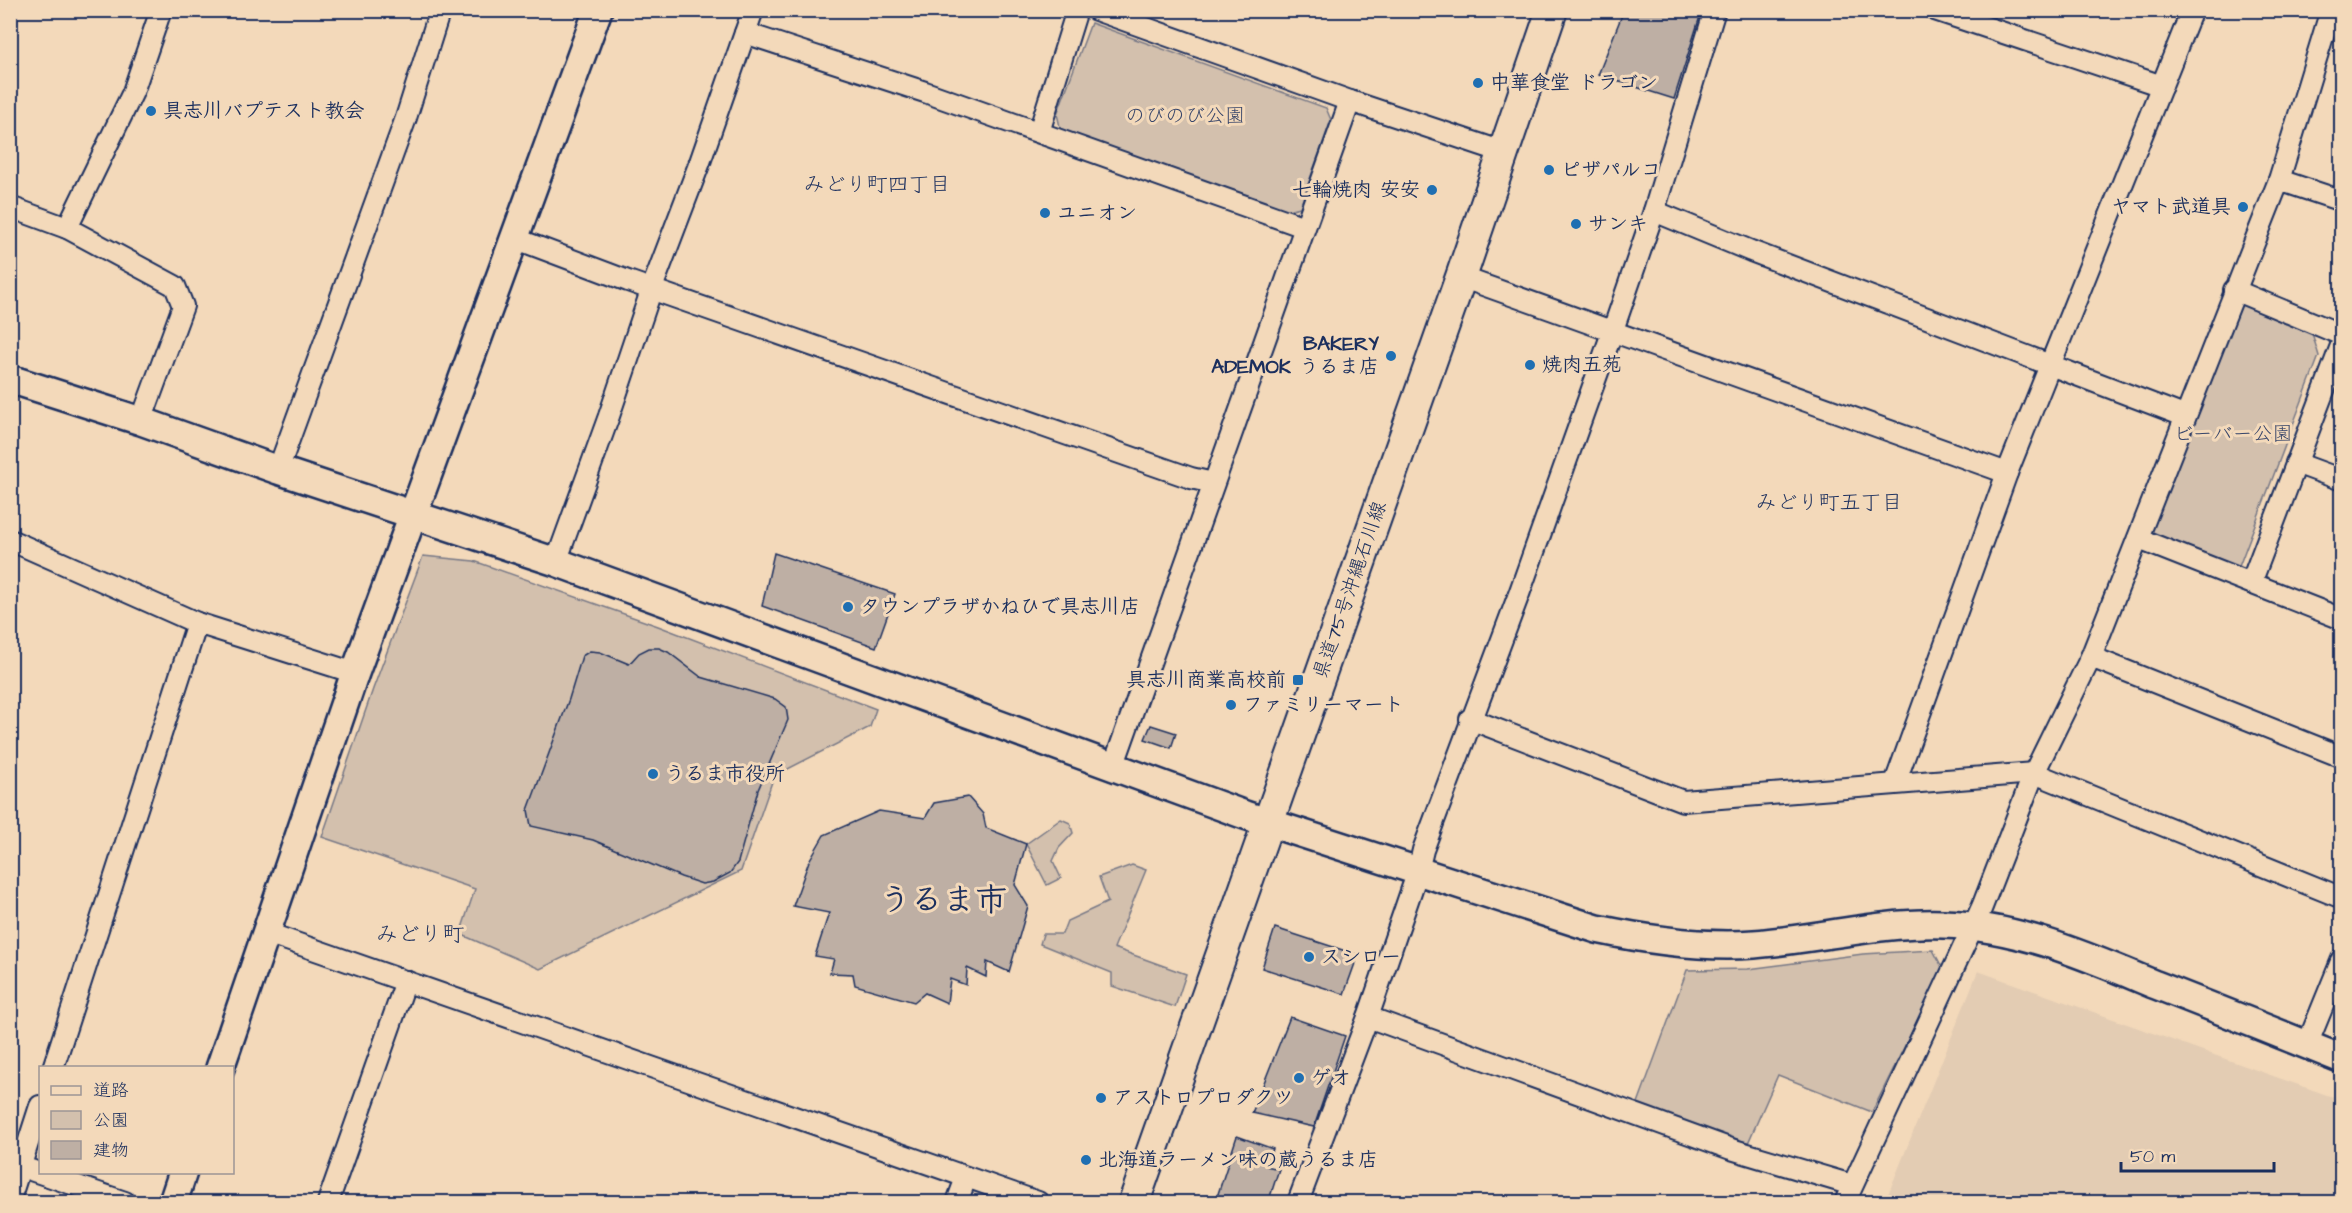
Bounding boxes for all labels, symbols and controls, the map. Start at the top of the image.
place label: 中華食堂 ドラゴン [1490,69,1658,97]
marker: 中華食堂 ドラゴン [1471,76,1485,90]
place label: 具志川バプテスト教会 [163,97,365,125]
park label: のびのび公園 [1125,102,1245,130]
marker: 具志川バプテスト教会 [144,104,158,118]
place label: ピザパルコ [1561,156,1661,184]
marker: ピザパルコ [1542,163,1556,177]
district label: みどり町四丁目 [804,170,951,199]
place label: 七輪焼肉 安安 [1292,176,1420,204]
marker: 七輪焼肉 安安 [1425,183,1439,197]
place label: ヤマト武道具 [2111,193,2231,221]
place label: ユニオン [1057,199,1137,227]
marker: ヤマト武道具 [2236,200,2250,214]
marker: ユニオン [1038,206,1052,220]
place label: サンキ [1588,210,1648,238]
marker: サンキ [1569,217,1583,231]
place label: BAKERY ADEMOK うるま店 [1211,330,1379,381]
marker: BAKERY ADEMOK うるま店 [1384,349,1398,363]
place label: 焼肉五苑 [1542,351,1622,379]
marker: 焼肉五苑 [1523,358,1537,372]
park label: ビーバー公園 [2174,420,2293,448]
district label: みどり町五丁目 [1756,488,1903,517]
street label: 県道75号沖縄石川線 [1306,497,1394,683]
place label: タウンプラザかねひで具志川店 [860,593,1140,621]
marker: タウンプラザかねひで具志川店 [841,600,855,614]
place label: 具志川商業高校前 [1126,666,1286,694]
marker: 具志川商業高校前 [1291,673,1305,687]
place label: ファミリーマート [1243,691,1404,719]
marker: ファミリーマート [1224,698,1238,712]
place label: うるま市役所 [665,760,785,788]
marker: うるま市役所 [646,767,660,781]
district label: うるま市 [879,878,1007,923]
district label: みどり町 [376,919,464,950]
place label: スシロー [1321,943,1401,971]
marker: スシロー [1302,950,1316,964]
place label: ゲオ [1311,1064,1351,1092]
legend [39,1066,234,1174]
marker: ゲオ [1292,1071,1306,1085]
text: 道路 [93,1078,129,1103]
place label: アストロプロダクツ [1113,1084,1293,1112]
marker: アストロプロダクツ [1094,1091,1108,1105]
text: 公園 [93,1108,129,1133]
scale bar [2121,1135,2274,1173]
text: 建物 [93,1138,129,1163]
text: 50 m [2130,1144,2175,1169]
place label: 北海道ラーメン味の蔵うるま店 [1098,1146,1378,1174]
marker: 北海道ラーメン味の蔵うるま店 [1079,1153,1093,1167]

